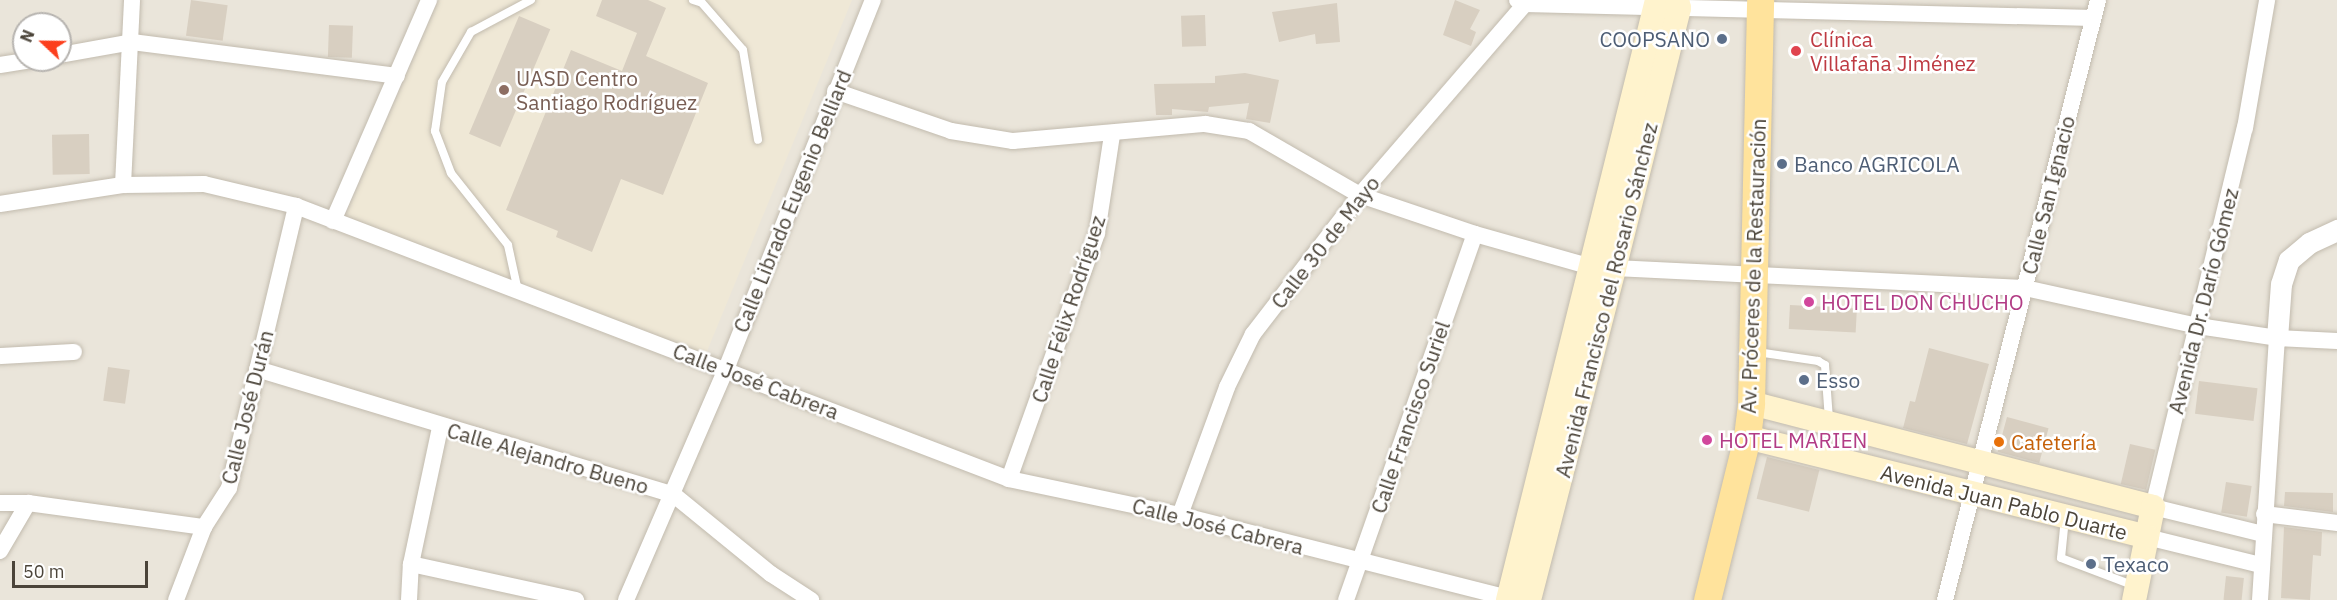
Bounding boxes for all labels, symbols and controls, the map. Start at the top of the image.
north arrow [12,12,72,72]
place label: COOPSANO [1599,26,1710,52]
place label: Clínica Villafaña Jiménez [1810,26,1976,76]
text: N [16,27,39,45]
marker: COOPSANO [1715,32,1729,46]
marker: Clínica Villafaña Jiménez [1787,42,1805,60]
place label: UASD Centro Santiago Rodríguez [516,65,697,115]
street label: Calle Librado Eugenio Belliard [728,66,856,336]
marker: UASD Centro Santiago Rodríguez [497,83,511,97]
street label: Calle San Ignacio [2016,113,2080,277]
street label: Av. Próceres de la Restauración [1735,118,1771,414]
street label: Avenida Francisco del Rosario Sánchez [1550,120,1662,480]
place label: Banco AGRICOLA [1794,151,1960,177]
marker: Banco AGRICOLA [1775,157,1789,171]
street label: Calle 30 de Mayo [1265,171,1385,313]
street label: Avenida Dr. Darío Gómez [2163,185,2243,417]
street label: Calle Félix Rodríguez [1026,212,1110,406]
place label: HOTEL DON CHUCHO [1821,289,2024,315]
marker: HOTEL DON CHUCHO [1802,295,1816,309]
street label: Calle Francisco Suriel [1365,318,1455,516]
street label: Calle José Durán [216,327,278,487]
street label: Calle José Cabrera [669,338,843,424]
place label: Esso [1816,367,1860,393]
marker: Esso [1797,373,1811,387]
street label: Calle Alejandro Bueno [444,417,652,499]
place label: HOTEL MARIEN [1719,427,1867,453]
place label: Cafetería [2011,429,2096,455]
marker: HOTEL MARIEN [1700,433,1714,447]
marker: Cafetería [1992,435,2006,449]
street label: Avenida Juan Pablo Duarte [1878,459,2130,545]
street label: Calle José Cabrera [1130,493,1306,559]
scale bar [15,549,152,587]
place label: Texaco [2103,551,2169,577]
marker: Texaco [2084,557,2098,571]
text: 50 m [23,560,65,583]

